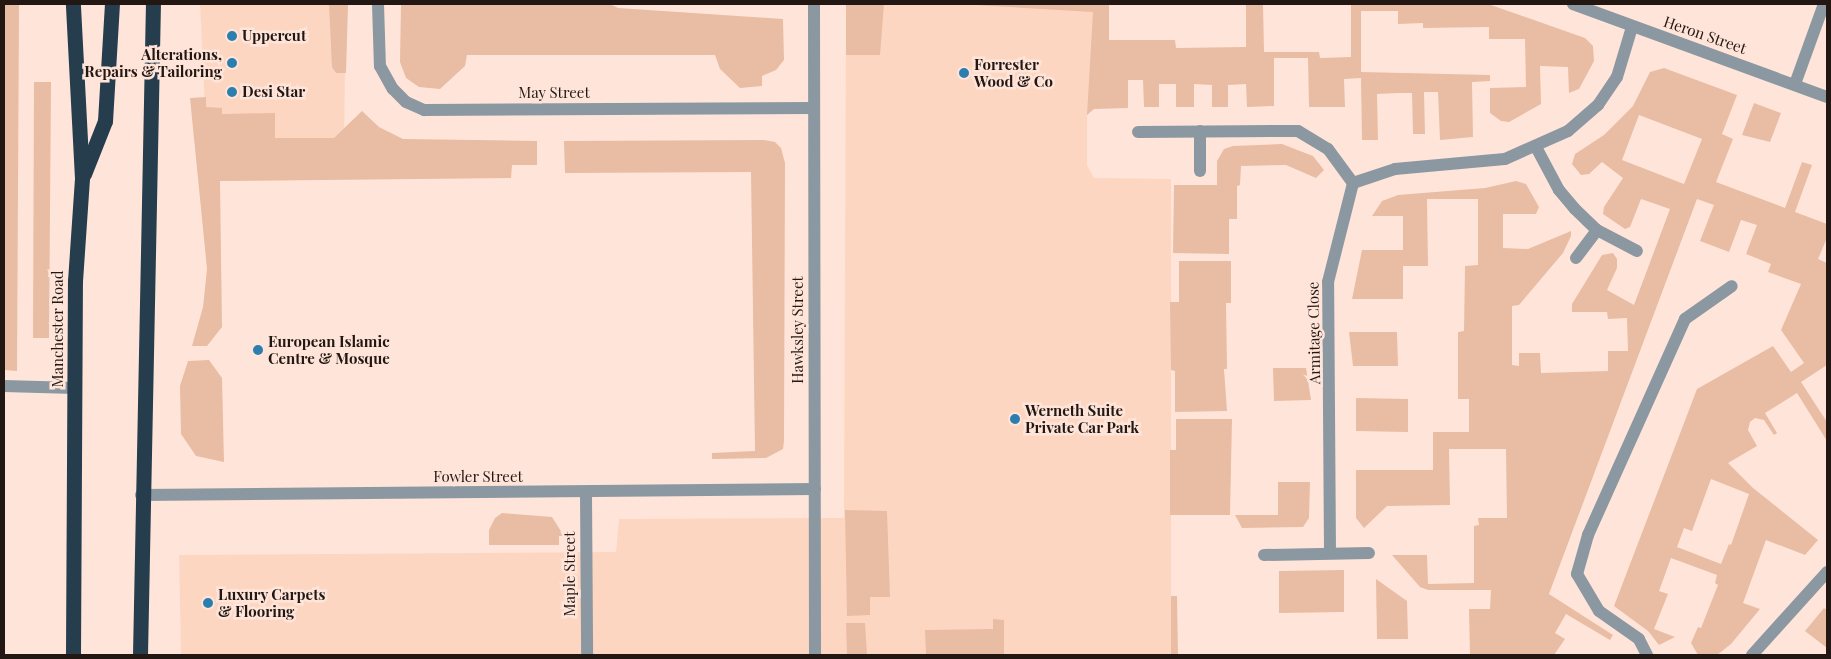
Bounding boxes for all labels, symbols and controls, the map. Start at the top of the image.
street label: Heron Street [1661,12,1749,58]
place label: Uppercut [242,27,306,45]
marker: Uppercut [226,30,238,42]
place label: Alterations, Repairs & Tailoring [84,45,222,80]
place label: Forrester Wood & Co [974,55,1053,90]
marker: Alterations, Repairs & Tailoring [226,57,238,69]
marker: Forrester Wood & Co [958,67,970,79]
place label: Desi Star [242,83,305,101]
street label: May Street [518,84,590,102]
marker: Desi Star [226,86,238,98]
street label: Manchester Road [49,270,67,388]
street label: Hawksley Street [789,276,807,384]
street label: Armitage Close [1304,282,1324,384]
place label: European Islamic Centre & Mosque [268,332,390,367]
marker: European Islamic Centre & Mosque [252,344,264,356]
place label: Werneth Suite Private Car Park [1025,401,1139,436]
marker: Werneth Suite Private Car Park [1009,413,1021,425]
street label: Fowler Street [433,468,523,486]
street label: Maple Street [561,532,579,616]
place label: Luxury Carpets & Flooring [218,585,326,620]
marker: Luxury Carpets & Flooring [202,597,214,609]

